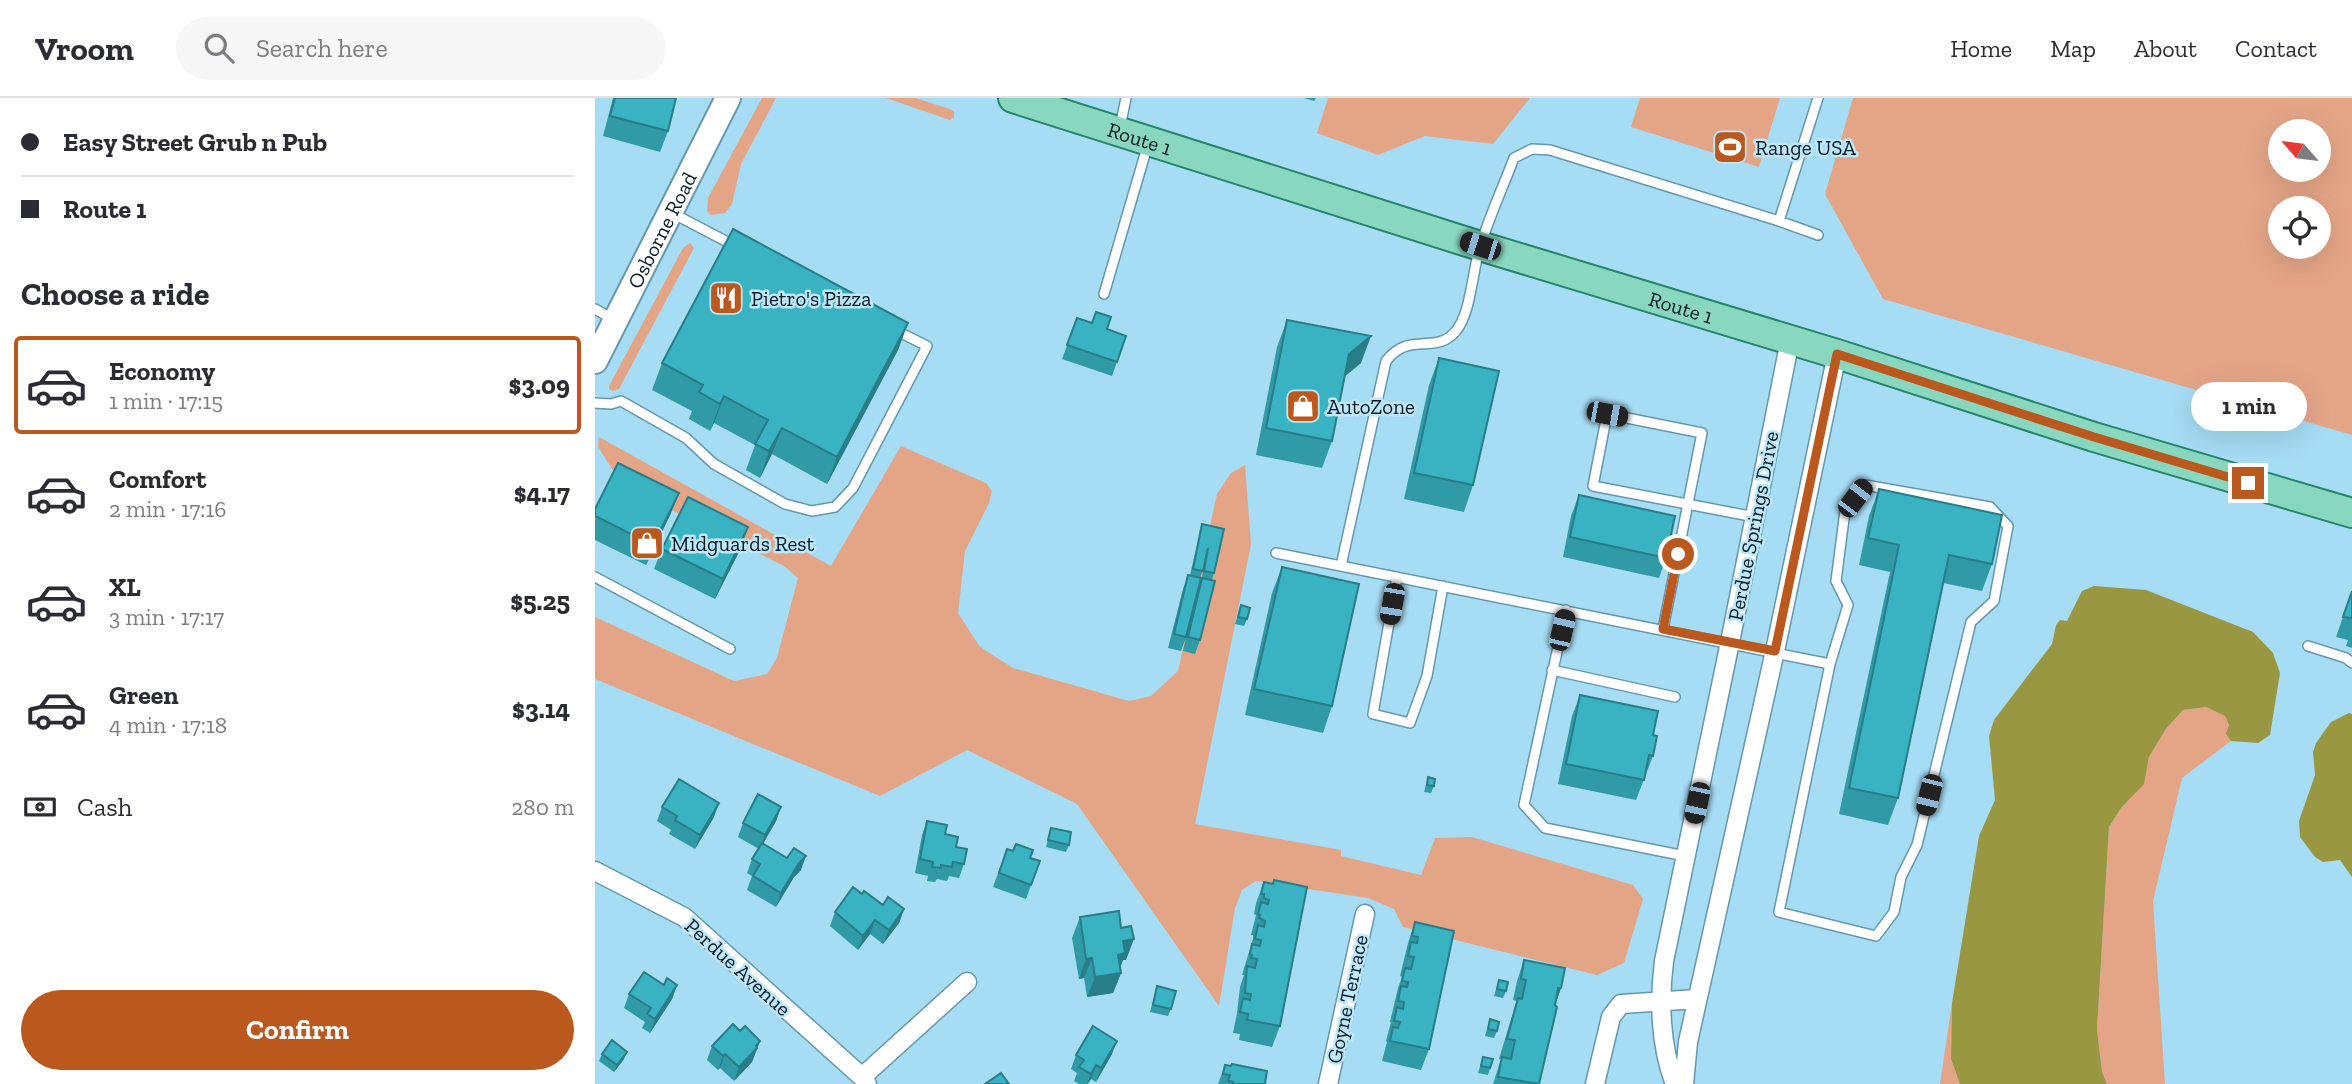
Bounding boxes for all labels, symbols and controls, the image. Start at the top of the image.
search box [176,17,666,80]
text: Vroom [35,29,134,68]
icon: search [200,29,238,67]
text: Search here [256,32,388,64]
text: Home [1950,34,2012,63]
text: Map [2050,34,2096,63]
text: About [2134,34,2197,63]
text: Contact [2235,34,2317,63]
street label: Route 1 [1105,116,1175,160]
north arrow [2268,119,2331,182]
map controls [2268,119,2331,259]
text: Easy Street Grub n Pub [63,126,327,158]
sports icon: Range USA [1711,128,1749,166]
place label: Range USA [1755,135,1856,160]
street label: Osborne Road [621,167,701,292]
text: Route 1 [63,193,147,225]
button: locate [2268,196,2331,259]
car [1457,230,1504,262]
text: Choose a ride [21,275,209,313]
restaurant icon: Pietro's Pizza [707,279,745,317]
street label: Route 1 [1646,285,1716,328]
place label: Pietro's Pizza [751,286,872,311]
icon: car [25,354,88,417]
text: Economy [109,355,215,387]
text: $3.09 [509,369,570,401]
callout: 1 min [2190,382,2306,430]
text: 1 min · 17:15 [109,387,223,415]
shop icon: AutoZone [1284,387,1322,425]
text: 1 min [2222,392,2276,420]
place label: AutoZone [1327,394,1415,419]
car [1585,400,1630,428]
street label: Perdue Springs Drive [1722,429,1784,623]
icon: car [25,462,88,525]
text: Comfort [109,463,206,495]
route end [2232,467,2264,499]
car [1834,475,1877,521]
text: $4.17 [514,477,570,509]
text: 2 min · 17:16 [109,495,227,523]
shop icon: Midguards Rest [628,524,666,562]
place label: Midguards Rest [671,531,814,556]
route start [1662,538,1694,570]
icon: car [25,570,88,633]
text: XL [109,571,141,603]
car [1379,581,1406,627]
text: $5.25 [510,585,570,617]
text: 3 min · 17:17 [109,603,224,631]
car [1548,607,1577,653]
icon: car [25,678,88,741]
text: Green [109,679,179,711]
text: $3.14 [512,693,570,725]
text: 4 min · 17:18 [109,711,227,739]
car [1914,772,1945,818]
car [1683,780,1712,826]
icon: cash [21,788,59,826]
text: Cash [77,791,132,823]
text: 280 m [511,793,574,821]
street label: Perdue Avenue [680,913,796,1021]
street label: Goyne Terrace [1321,932,1373,1066]
button: Confirm [21,990,574,1070]

